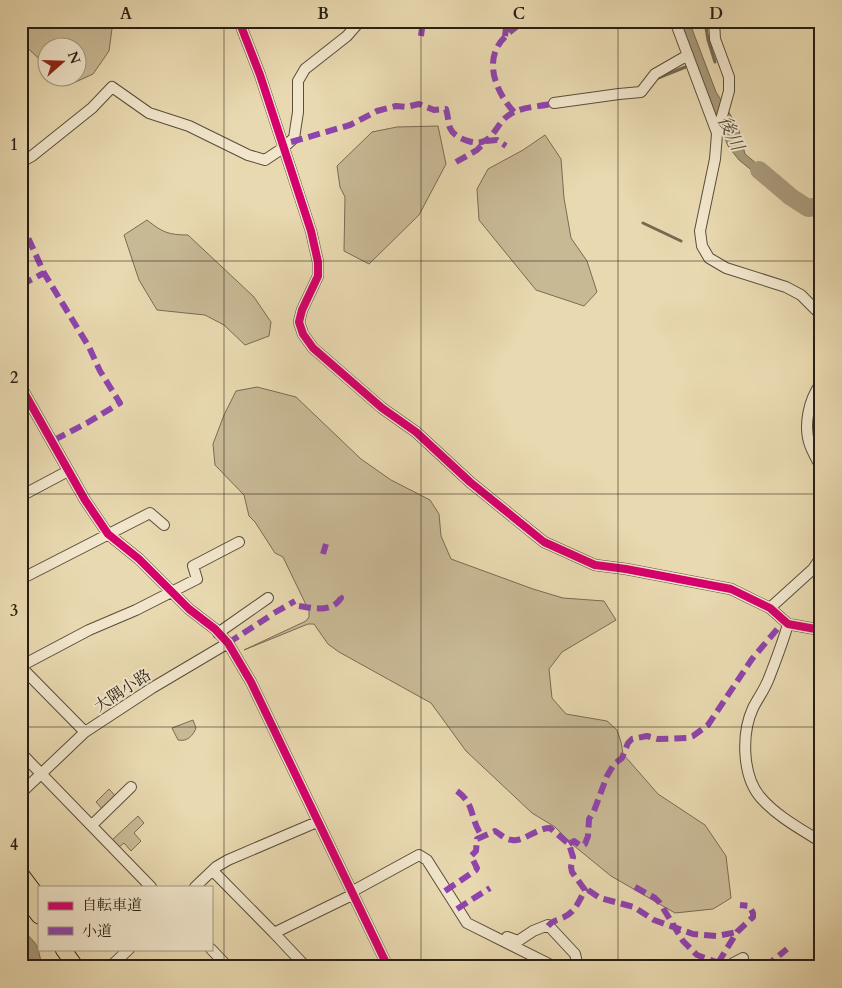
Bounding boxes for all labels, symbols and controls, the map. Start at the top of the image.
text: A [120,3,132,25]
text: B [317,3,329,25]
text: C [513,3,525,25]
text: D [709,3,723,25]
north arrow [38,38,88,88]
text: N [63,49,85,67]
water label: 後川 [711,112,751,157]
text: 1 [10,134,18,156]
text: 2 [10,367,18,389]
text: 3 [10,600,18,622]
street label: 大隅小路 [90,664,155,717]
text: 4 [10,834,18,856]
legend [38,886,212,950]
text: 自転車道 [82,895,142,915]
text: 小道 [82,921,112,941]

